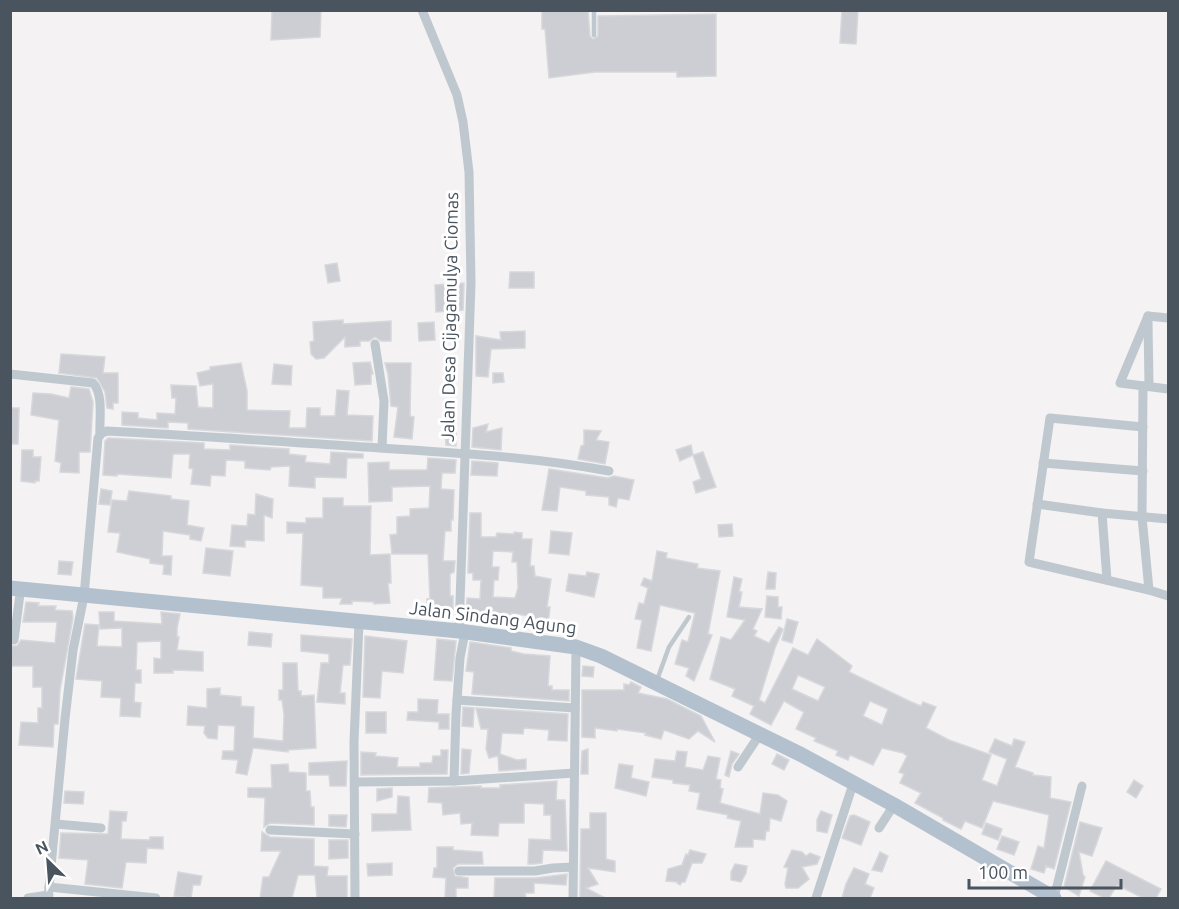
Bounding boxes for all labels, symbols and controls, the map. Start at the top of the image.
street label: Jalan Desa Cijagamulya Ciomas [437,192,461,442]
street label: Jalan Sindang Agung [408,597,578,637]
north arrow [18,831,78,891]
text: N [32,837,51,858]
scale bar [969,852,1120,890]
text: 100 m [978,862,1028,882]

